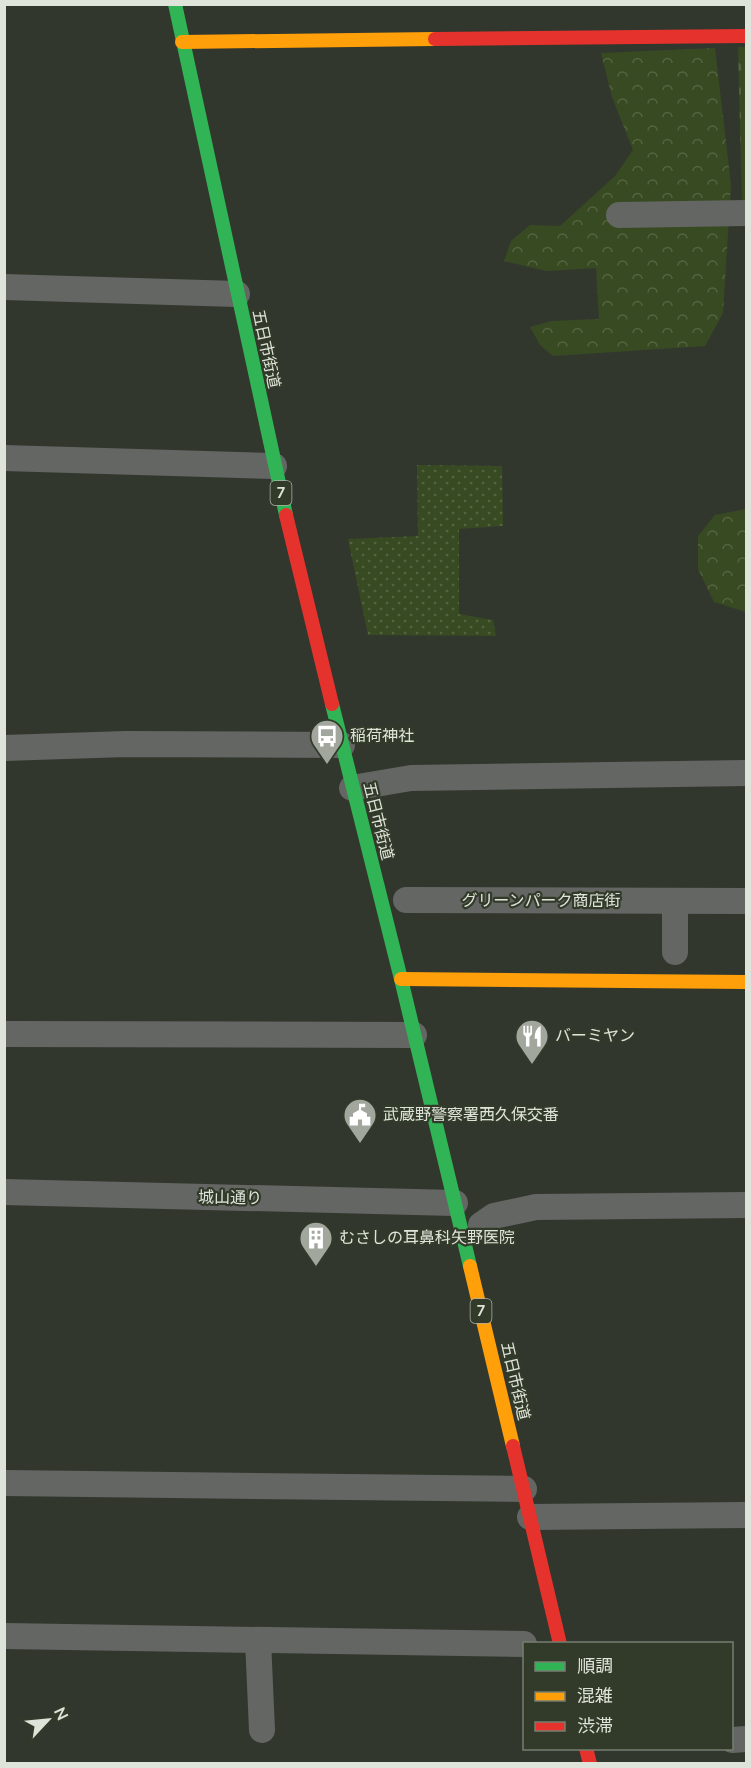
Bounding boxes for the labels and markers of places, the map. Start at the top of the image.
bus stop icon: 稲荷神社 [309,718,345,765]
place label: 稲荷神社 [350,725,414,747]
restaurant icon: バーミヤン [514,1018,550,1065]
place label: バーミヤン [555,1025,635,1047]
public building icon: 武蔵野警察署西久保交番 [342,1097,378,1144]
place label: 武蔵野警察署西久保交番 [383,1104,559,1126]
building icon: むさしの耳鼻科矢野医院 [298,1220,334,1267]
place label: むさしの耳鼻科矢野医院 [339,1227,515,1249]

